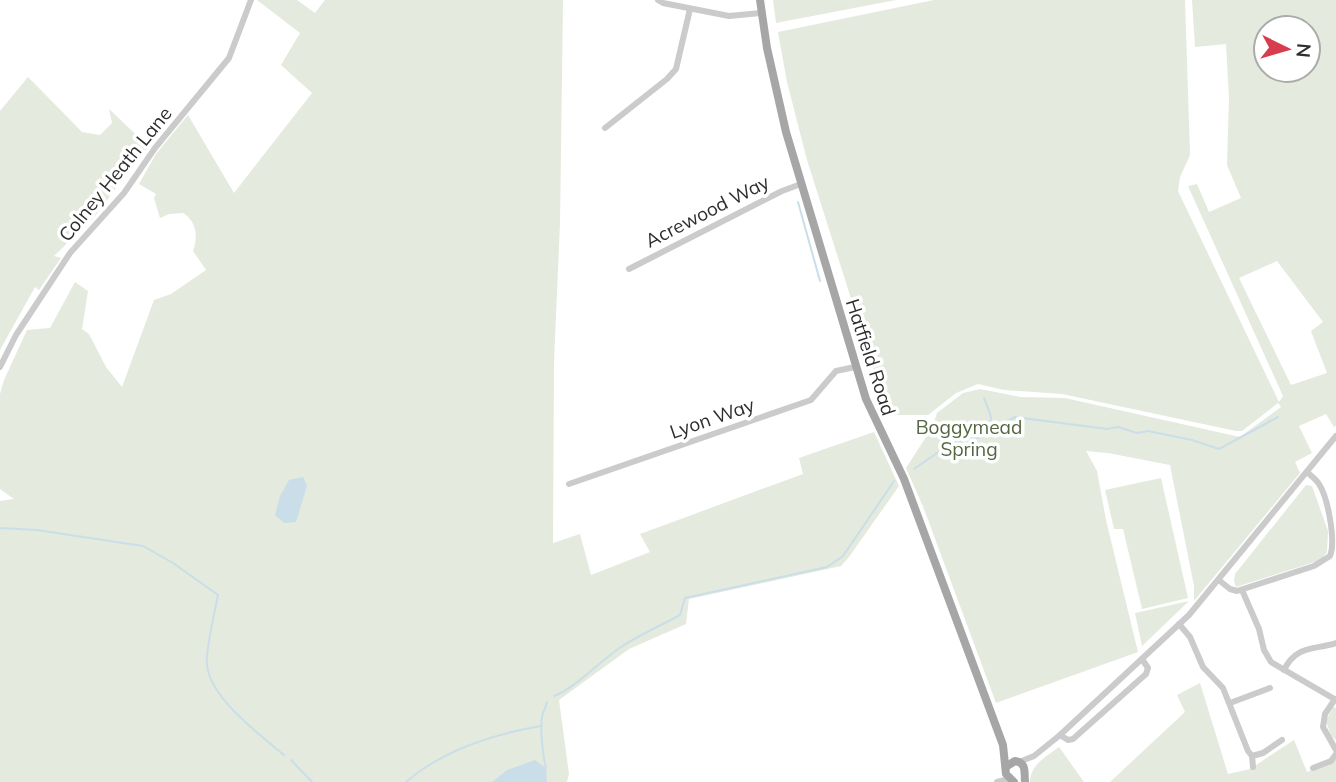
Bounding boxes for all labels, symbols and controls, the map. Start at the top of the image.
north arrow [1252,14,1322,84]
text: N [1291,42,1317,59]
street label: Colney Heath Lane [53,102,177,246]
street label: Acrewood Way [641,169,773,253]
street label: Hatfield Road [841,296,901,418]
street label: Lyon Way [667,392,757,444]
park label: Boggymead Spring [916,415,1022,461]

